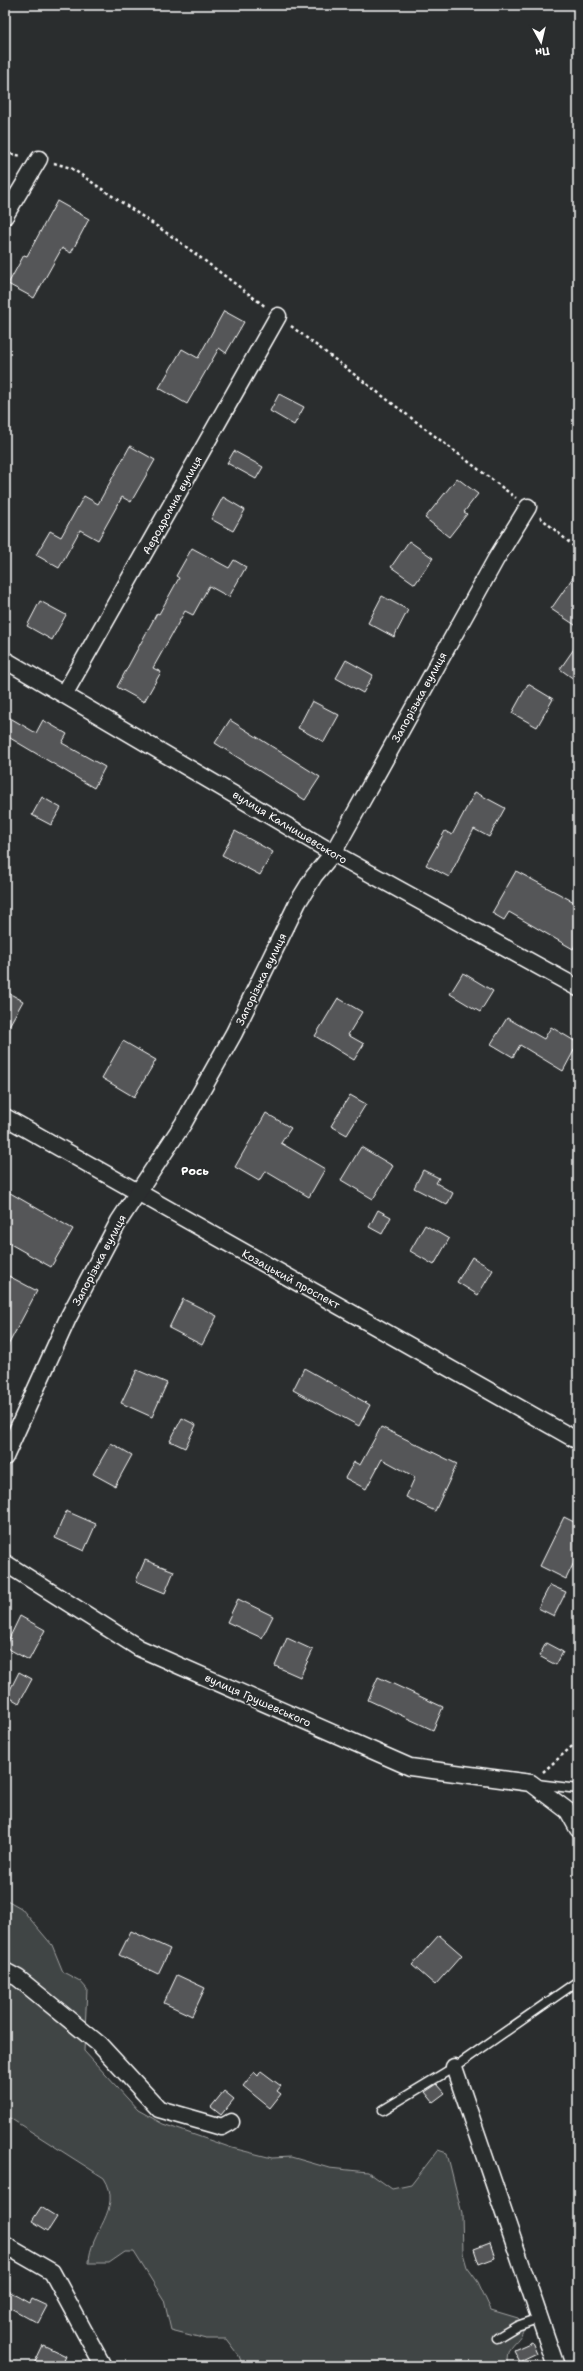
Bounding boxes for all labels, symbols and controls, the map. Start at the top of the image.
north arrow [521,22,561,62]
text: Пн [534,43,551,60]
street label: Аеродромна вулиця [139,453,206,557]
street label: Запорізька вулиця [388,649,450,745]
street label: вулиця Калнишевського [230,787,350,868]
street label: Запорізька вулиця [233,931,290,1028]
district label: Рось [181,1163,209,1179]
street label: Запорізька вулиця [69,1212,130,1308]
street label: Козацький проспект [239,1246,343,1313]
street label: вулиця Грушевського [202,1670,314,1731]

